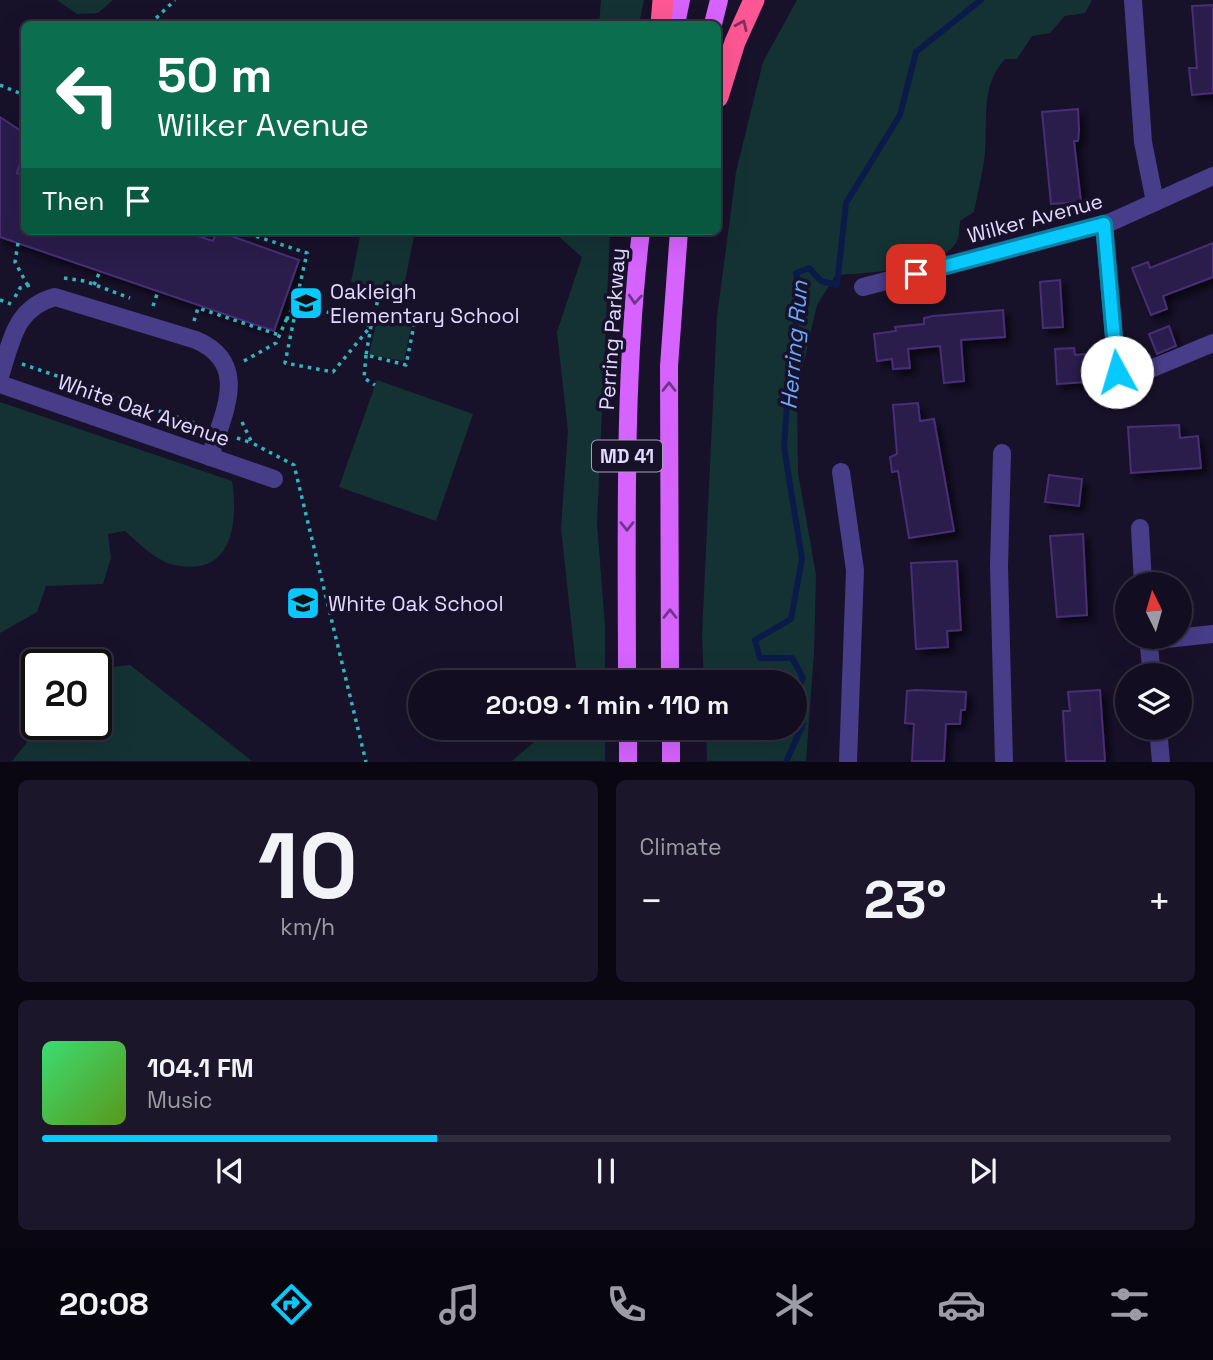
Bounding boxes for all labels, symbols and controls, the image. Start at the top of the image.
one-way arrow [734,20,748,32]
text: 50 m [157,44,272,106]
icon: left [42,49,133,140]
text: Wilker Avenue [157,105,369,145]
icon: arrive [119,182,157,220]
text: Then [42,184,105,218]
street label: Wilker Avenue [964,187,1106,249]
pin [886,244,946,304]
street label: Perring Parkway [593,247,631,411]
icon: arrive [897,255,935,293]
place label: Oakleigh Elementary School [330,278,520,329]
water label: Herring Run [773,278,815,411]
school or university icon: Oakleigh Elementary School [287,284,325,322]
one-way arrow [628,294,643,305]
position arrow [1080,335,1154,409]
street label: White Oak Avenue [54,368,234,452]
one-way arrow [661,381,677,392]
road number: MD 41 [592,440,662,471]
one-way arrow [619,521,635,532]
north arrow [1115,572,1192,649]
map controls [1115,572,1192,740]
school or university icon: White Oak School [284,584,322,622]
place label: White Oak School [328,590,504,617]
one-way arrow [662,609,678,619]
speed limit sign: 20 [21,649,112,740]
button: layers [1115,663,1192,740]
text: 20:09 · 1 min · 110 m [486,688,729,722]
text: 10 [258,808,358,925]
text: Climate [640,832,722,862]
text: 23° [864,867,947,933]
text: − [640,877,663,925]
text: + [1147,877,1171,925]
text: km/h [280,912,335,942]
text: 104.1 FM [147,1051,254,1085]
text: Music [147,1085,212,1115]
icon: previous [211,1152,249,1190]
icon: pause [587,1152,625,1190]
icon: next [964,1152,1002,1190]
icon: directions [267,1280,316,1329]
icon: music [435,1280,484,1329]
icon: phone [602,1280,651,1329]
icon: climate [770,1280,819,1329]
icon: car [937,1280,986,1329]
icon: filters [1105,1280,1154,1329]
text: 20:08 [59,1284,148,1324]

